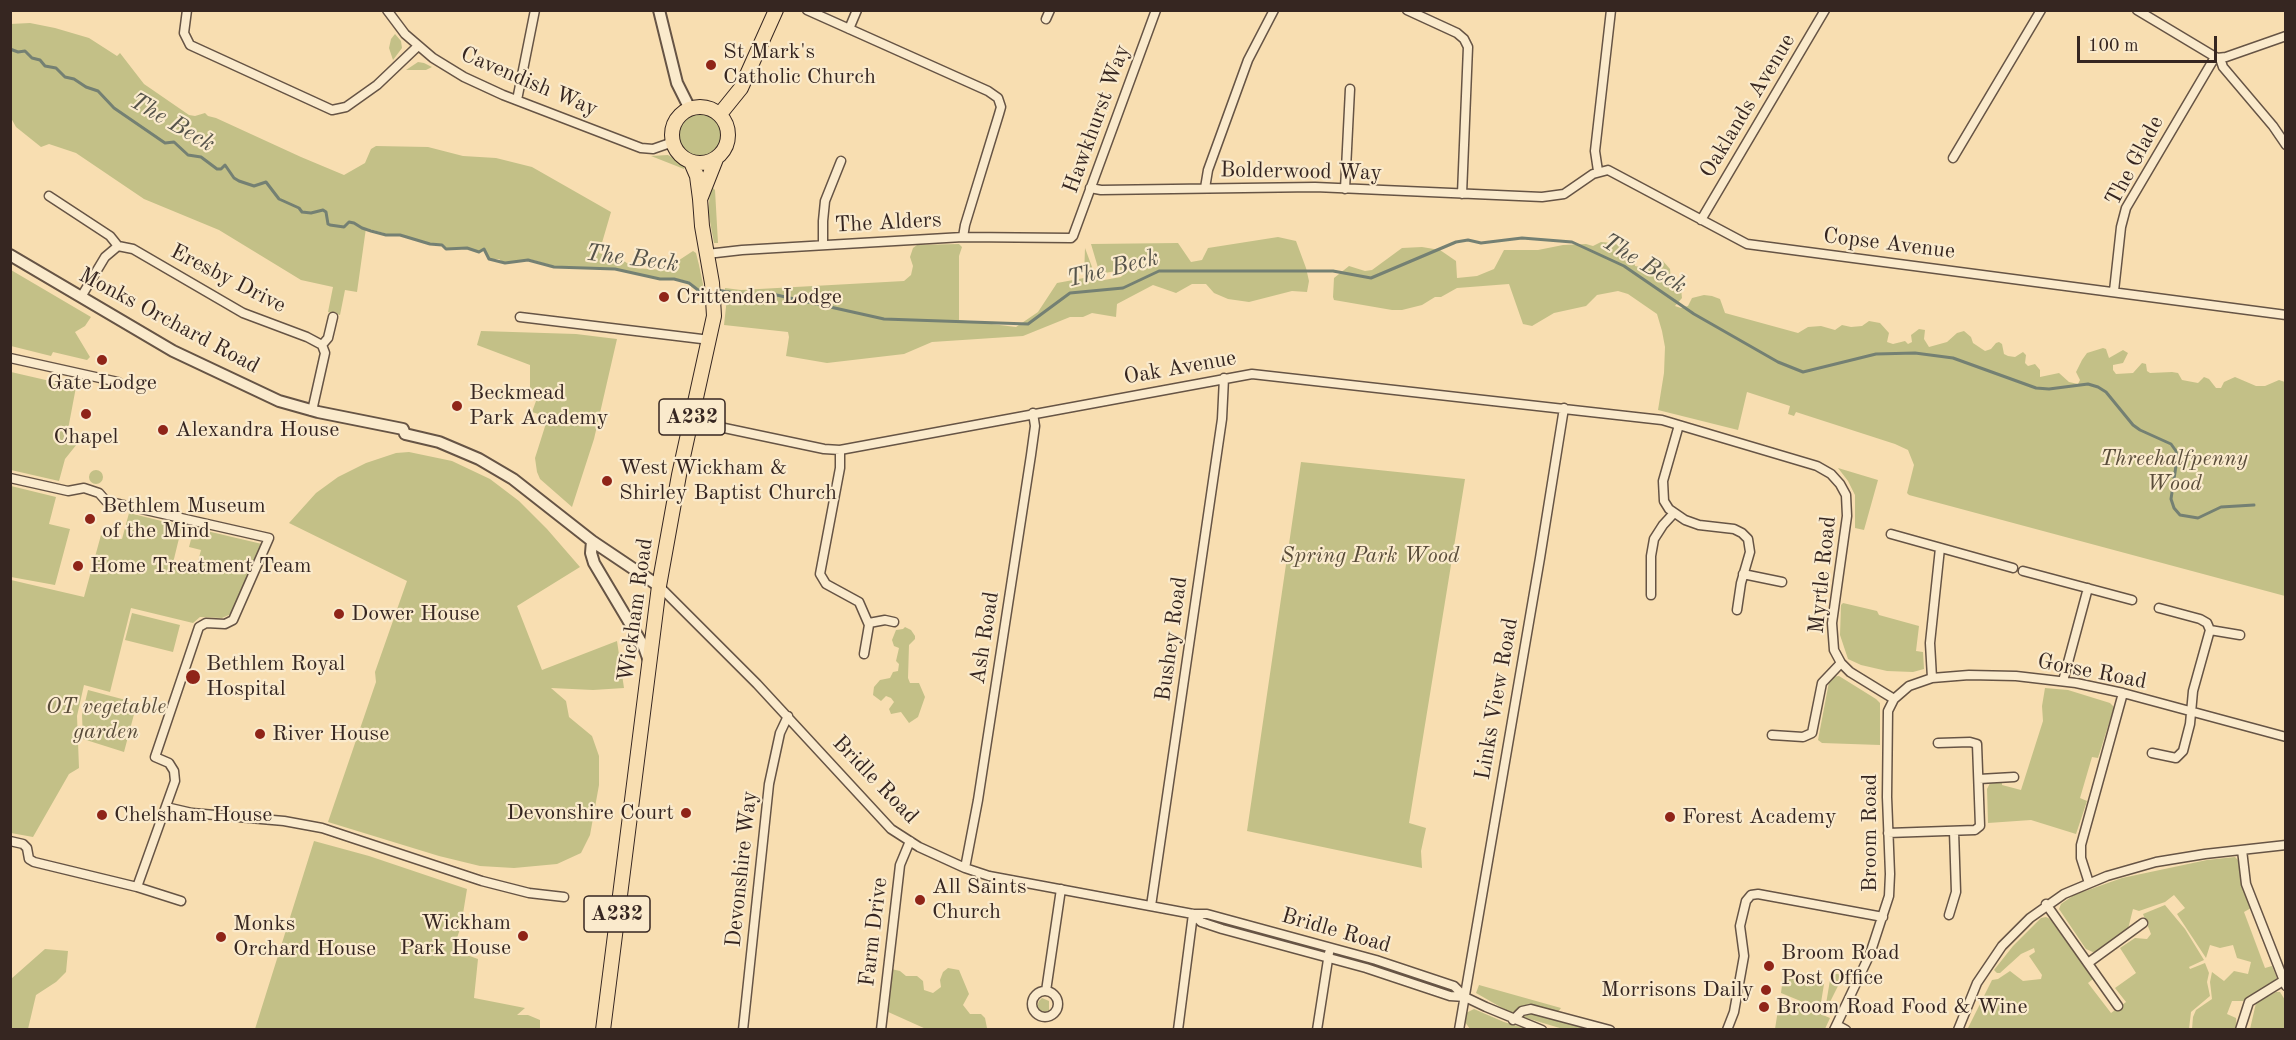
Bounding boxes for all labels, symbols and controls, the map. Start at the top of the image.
scale bar [2080,24,2220,62]
street label: Oaklands Avenue [1695,29,1801,183]
text: 100 m [2088,37,2139,55]
place label: St Mark's Catholic Church [723,39,876,90]
street label: Cavendish Way [456,41,602,123]
street label: Hawkhurst Way [1058,41,1136,197]
marker: St Mark's Catholic Church [704,58,718,72]
water label: The Beck [124,87,220,159]
street label: The Glade [2100,111,2170,211]
street label: Bolderwood Way [1220,157,1382,187]
street label: The Alders [834,207,942,239]
street label: Copse Avenue [1822,223,1956,265]
water label: The Beck [1596,228,1692,300]
street label: Eresby Drive [166,239,290,319]
water label: The Beck [584,239,680,279]
water label: The Beck [1064,244,1162,294]
street label: Monks Orchard Road [74,262,264,380]
place label: Crittenden Lodge [676,284,842,310]
marker: Crittenden Lodge [657,290,671,304]
street label: Oak Avenue [1122,345,1238,391]
marker: Gate Lodge [95,353,109,367]
place label: Gate Lodge [47,370,157,396]
place label: Beckmead Park Academy [469,380,608,432]
marker: Beckmead Park Academy [450,399,464,413]
road number: A232 [659,399,725,435]
marker: Chapel [79,407,93,421]
place label: Alexandra House [175,417,339,443]
marker: Alexandra House [156,423,170,437]
place label: Chapel [53,424,119,450]
park label: Threehalfpenny Wood [2100,446,2248,498]
place label: West Wickham & Shirley Baptist Church [619,455,837,506]
marker: West Wickham & Shirley Baptist Church [600,474,614,488]
place label: Bethlem Museum of the Mind [102,493,266,544]
marker: Bethlem Museum of the Mind [83,512,97,526]
street label: Myrtle Road [1804,515,1842,635]
street label: Wickham Road [613,536,659,684]
park label: Spring Park Wood [1281,543,1459,569]
place label: Home Treatment Team [90,553,311,579]
marker: Home Treatment Team [71,559,85,573]
street label: Bushey Road [1150,575,1194,703]
street label: Ash Road [965,590,1005,686]
place label: Dower House [351,601,480,627]
marker: Dower House [332,607,346,621]
street label: Links View Road [1470,616,1524,782]
street label: Gorse Road [2035,648,2149,696]
place label: Bethlem Royal Hospital [206,651,345,702]
marker: Bethlem Royal Hospital [184,668,202,686]
park label: OT vegetable garden [46,694,166,746]
place label: River House [272,721,389,747]
marker: River House [253,727,267,741]
street label: Bridle Road [826,730,924,830]
street label: Broom Road [1857,774,1883,892]
street label: Devonshire Way [721,789,763,949]
place label: Devonshire Court [506,800,674,826]
place label: Chelsham House [114,802,272,828]
place label: Forest Academy [1682,804,1837,830]
marker: Devonshire Court [679,806,693,820]
marker: Chelsham House [95,808,109,822]
marker: Forest Academy [1663,810,1677,824]
place label: All Saints Church [932,874,1026,926]
street label: Farm Drive [854,876,894,988]
marker: All Saints Church [913,893,927,907]
road number: A232 [584,896,650,932]
street label: Bridle Road [1278,903,1394,959]
place label: Wickham Park House [400,910,511,962]
place label: Monks Orchard House [233,911,376,962]
marker: Wickham Park House [516,929,530,943]
marker: Monks Orchard House [214,930,228,944]
place label: Broom Road Post Office [1781,940,1900,992]
marker: Broom Road Post Office [1762,959,1776,973]
place label: Morrisons Daily [1601,977,1754,1003]
marker: Morrisons Daily [1759,983,1773,997]
place label: Broom Road Food & Wine [1776,994,2028,1020]
marker: Broom Road Food & Wine [1757,1000,1771,1014]

